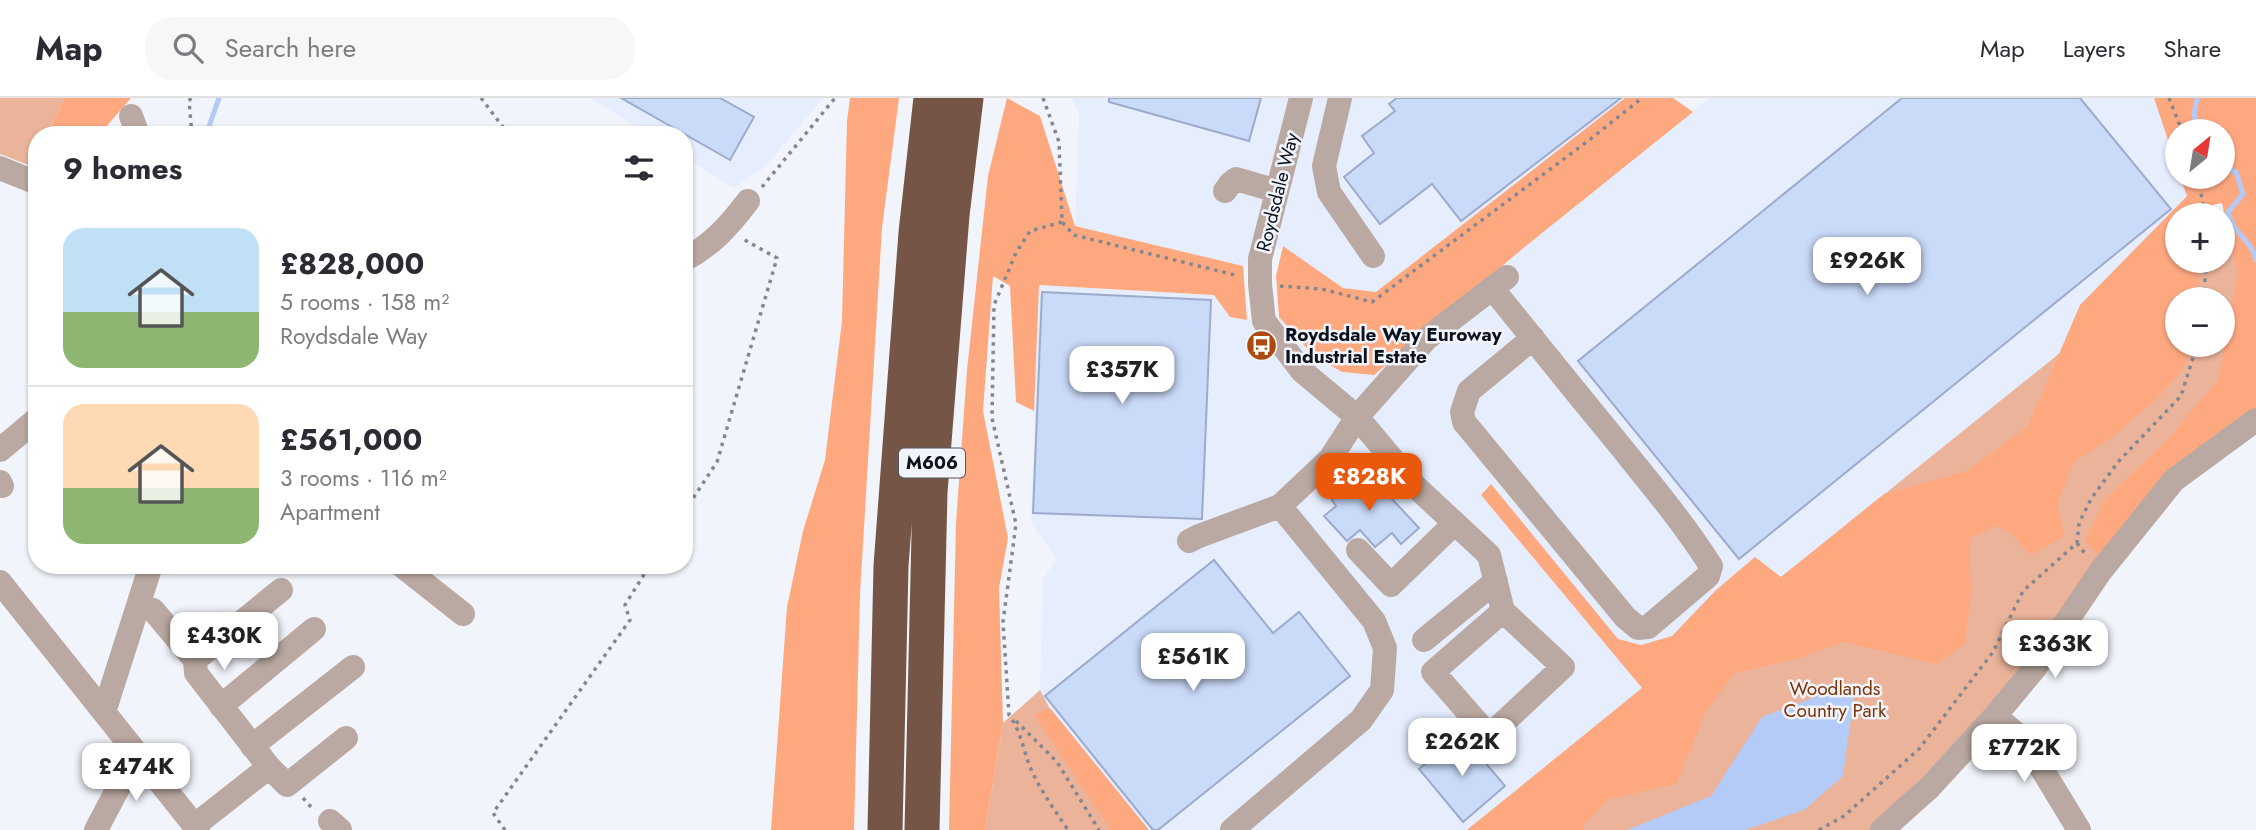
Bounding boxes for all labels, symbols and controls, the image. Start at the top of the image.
search box [145,17,635,80]
text: Map [35,25,103,72]
icon: search [169,29,207,67]
text: Search here [225,29,356,67]
text: Map [1980,31,2025,66]
text: Layers [2063,31,2125,66]
text: Share [2163,31,2221,66]
north arrow [2165,119,2235,189]
map controls [2165,119,2235,357]
street label: Roydsdale Way [1250,129,1305,254]
text: 9 homes [63,147,182,190]
icon: filters [620,149,658,187]
button: + [2165,203,2235,273]
pin: £926K [1818,238,1916,297]
text: £828,000 [280,242,424,285]
text: £926K [1829,243,1905,277]
icon: home [119,256,203,340]
text: 5 rooms · 158 m² [280,285,449,319]
button: − [2165,287,2235,357]
text: Roydsdale Way [280,319,427,353]
place label: Roydsdale Way Euroway Industrial Estate [1285,321,1503,370]
bus stop icon: Roydsdale Way Euroway Industrial Estate [1245,328,1279,362]
pin: £357K [1073,346,1171,406]
text: £357K [1085,352,1159,386]
text: £561,000 [280,418,422,461]
icon: home [119,432,203,516]
road number: M606 [899,449,965,478]
pin: £828K [1320,454,1418,513]
text: £828K [1332,459,1406,493]
text: 3 rooms · 116 m² [280,461,447,495]
text: Apartment [280,495,380,529]
pin: £430K [175,612,273,672]
text: £430K [186,618,262,652]
pin: £363K [2006,620,2104,680]
text: £363K [2018,626,2092,660]
pin: £561K [1144,634,1242,693]
text: £561K [1157,639,1229,673]
park label: Woodlands Country Park [1784,675,1887,724]
pin: £262K [1413,718,1511,778]
text: £262K [1424,724,1500,758]
pin: £772K [1975,724,2073,784]
text: £772K [1988,730,2060,764]
pin: £474K [87,744,185,803]
text: £474K [98,749,174,783]

